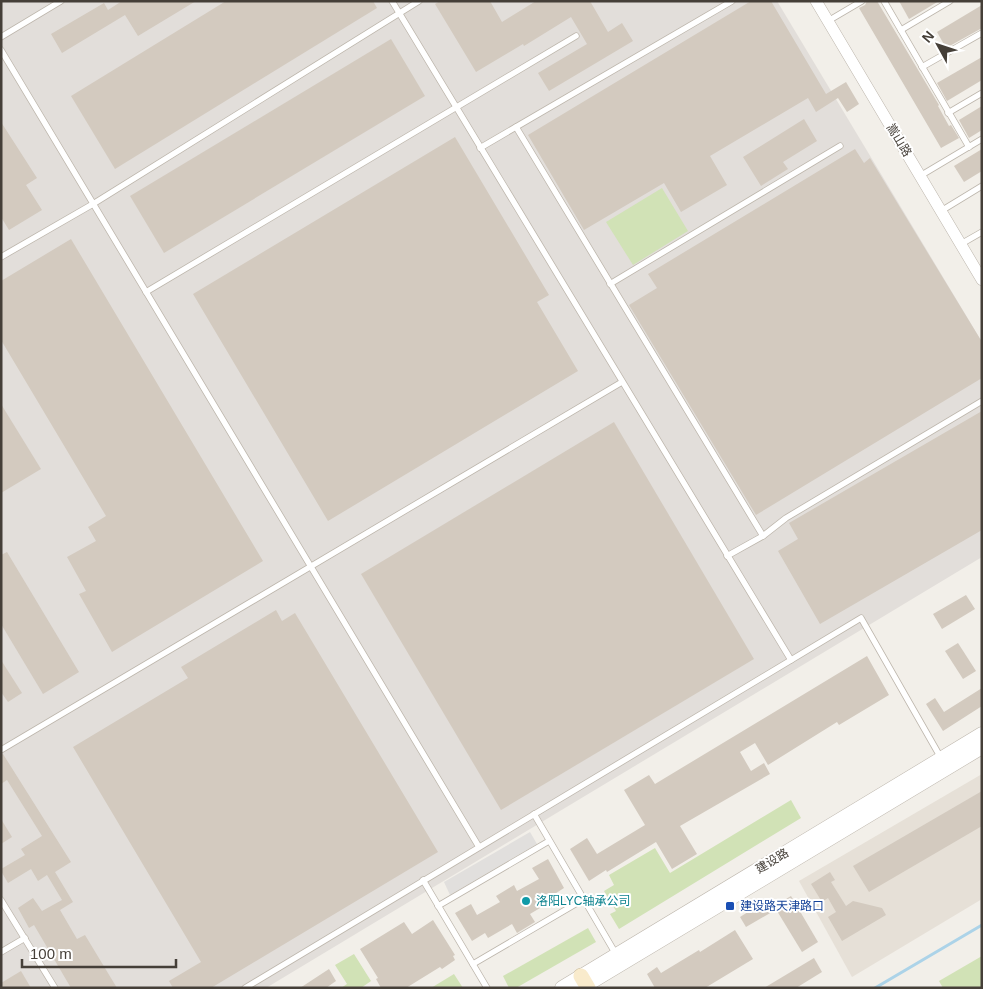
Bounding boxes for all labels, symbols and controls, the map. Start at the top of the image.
north arrow [913,20,963,70]
text: N [919,28,937,46]
street label: 嵩山路 [884,121,914,159]
street label: 建设路 [753,846,791,876]
place label: 洛阳LYC轴承公司 [536,894,630,908]
marker: 洛阳LYC轴承公司 [520,895,532,907]
place label: 建设路天津路口 [740,899,824,913]
marker: 建设路天津路口 [724,900,736,912]
scale bar [22,936,176,968]
text: 100 m [30,945,72,962]

